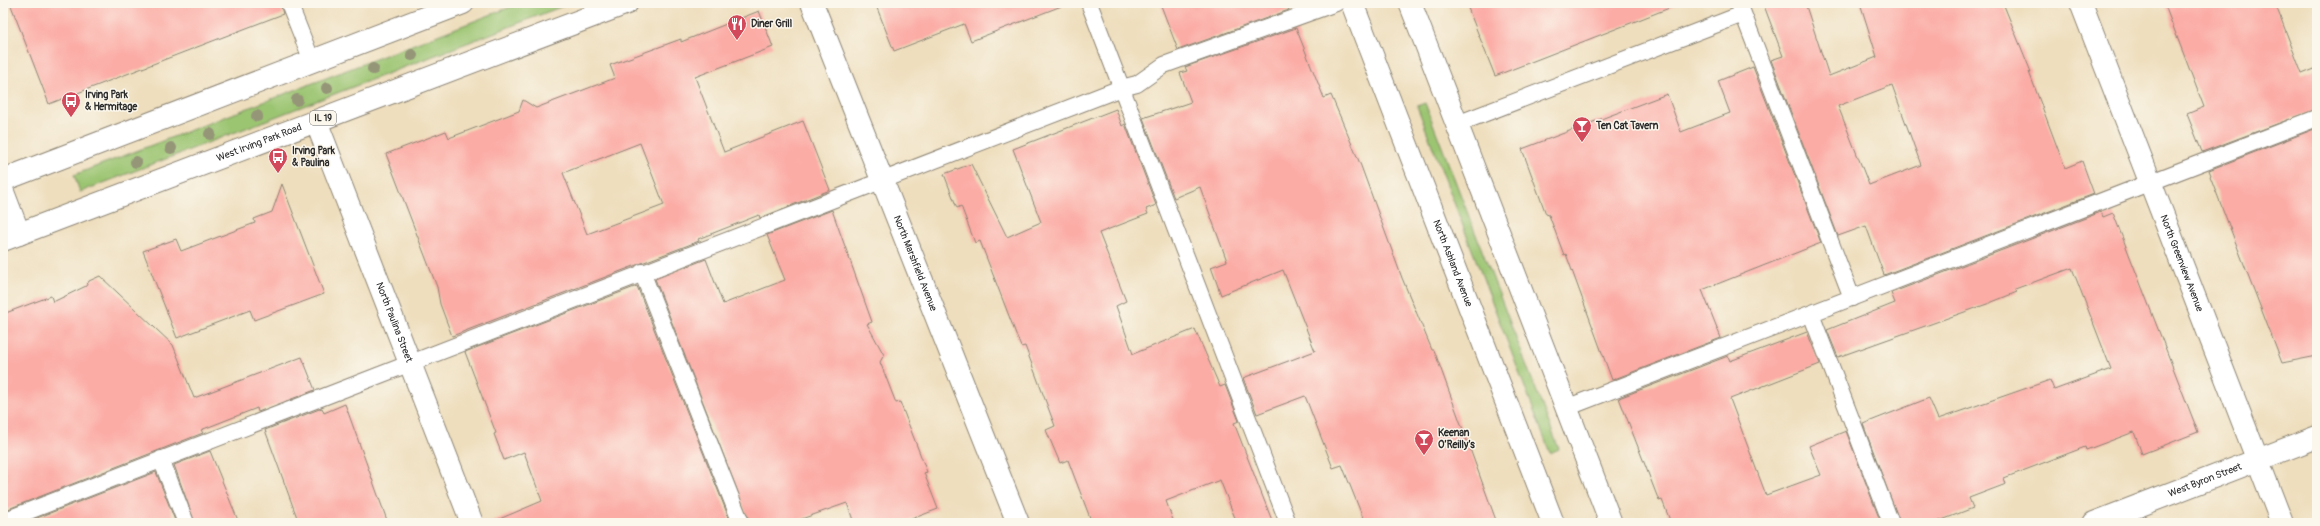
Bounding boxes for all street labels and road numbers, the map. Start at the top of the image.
road number: IL 19 [310,111,336,125]
street label: West Irving Park Road [215,121,303,164]
street label: North Greenview Avenue [2157,213,2206,313]
street label: North Marshfield Avenue [891,214,940,313]
street label: North Ashland Avenue [1430,218,1475,309]
street label: North Paulina Street [373,281,415,365]
street label: West Byron Street [2167,460,2244,500]

